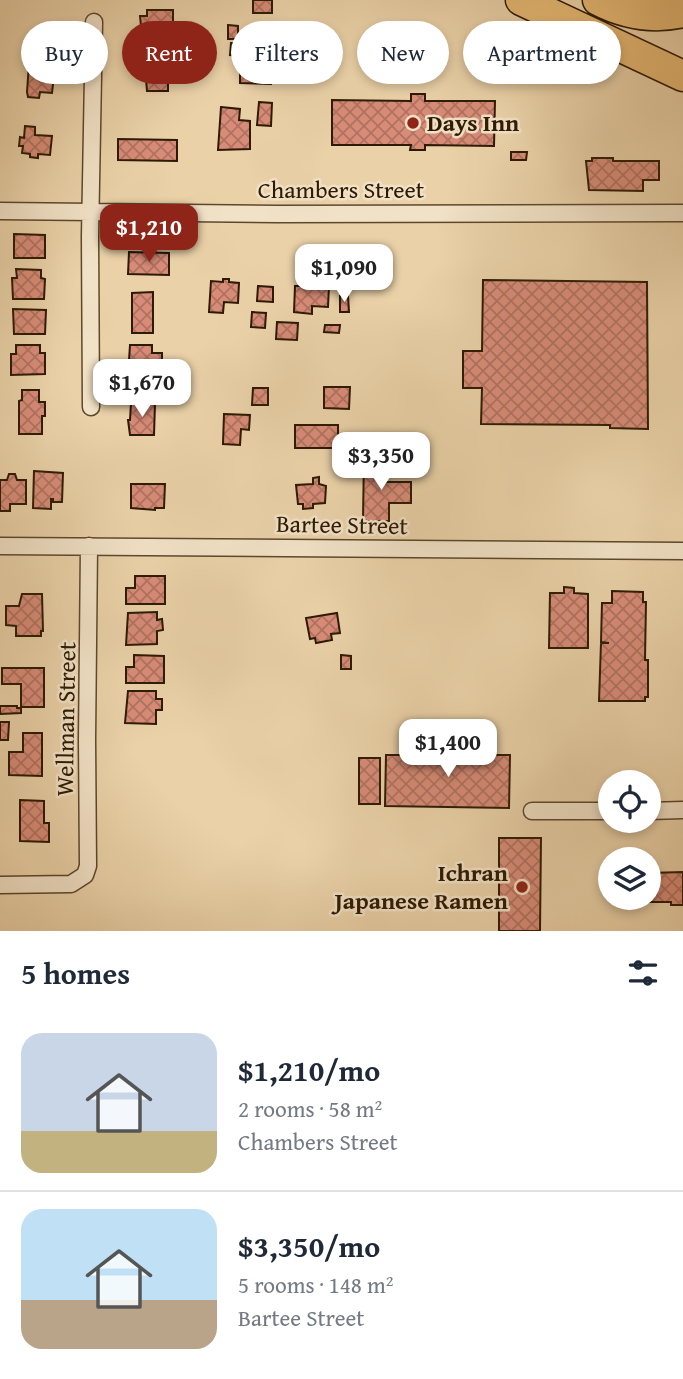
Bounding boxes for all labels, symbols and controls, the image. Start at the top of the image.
chip: Buy [21,21,108,84]
chip: Rent [122,21,217,84]
chip: Filters [231,21,343,84]
chip: New [357,21,449,84]
chip: Apartment [463,21,621,84]
place label: Days Inn [427,105,519,140]
marker: Days Inn [405,115,421,131]
street label: Chambers Street [258,172,425,207]
pin: $1,210 [92,204,206,264]
text: $1,210 [116,210,182,243]
pin: $1,090 [287,244,401,304]
text: $1,090 [311,250,377,283]
pin: $1,670 [85,360,199,419]
text: $1,670 [109,365,175,398]
pin: $3,350 [324,433,438,492]
text: $3,350 [348,438,414,471]
street label: Bartee Street [276,506,409,543]
street label: Wellman Street [47,641,84,797]
pin: $1,400 [391,720,505,779]
text: $1,400 [415,725,481,758]
map controls [598,770,661,910]
button: locate [598,770,661,833]
button: layers [598,847,661,910]
place label: Ichran Japanese Ramen [330,855,508,918]
marker: Ichran Japanese Ramen [514,879,530,895]
text: 5 homes [21,951,130,995]
icon: filters [624,954,662,992]
text: $1,210/mo [238,1048,380,1092]
icon: home [77,1061,161,1145]
text: 2 rooms · 58 m² [238,1092,382,1125]
text: Chambers Street [238,1125,398,1158]
text: $3,350/mo [238,1224,380,1268]
icon: home [77,1237,161,1321]
text: 5 rooms · 148 m² [238,1268,393,1301]
text: Bartee Street [238,1301,364,1334]

